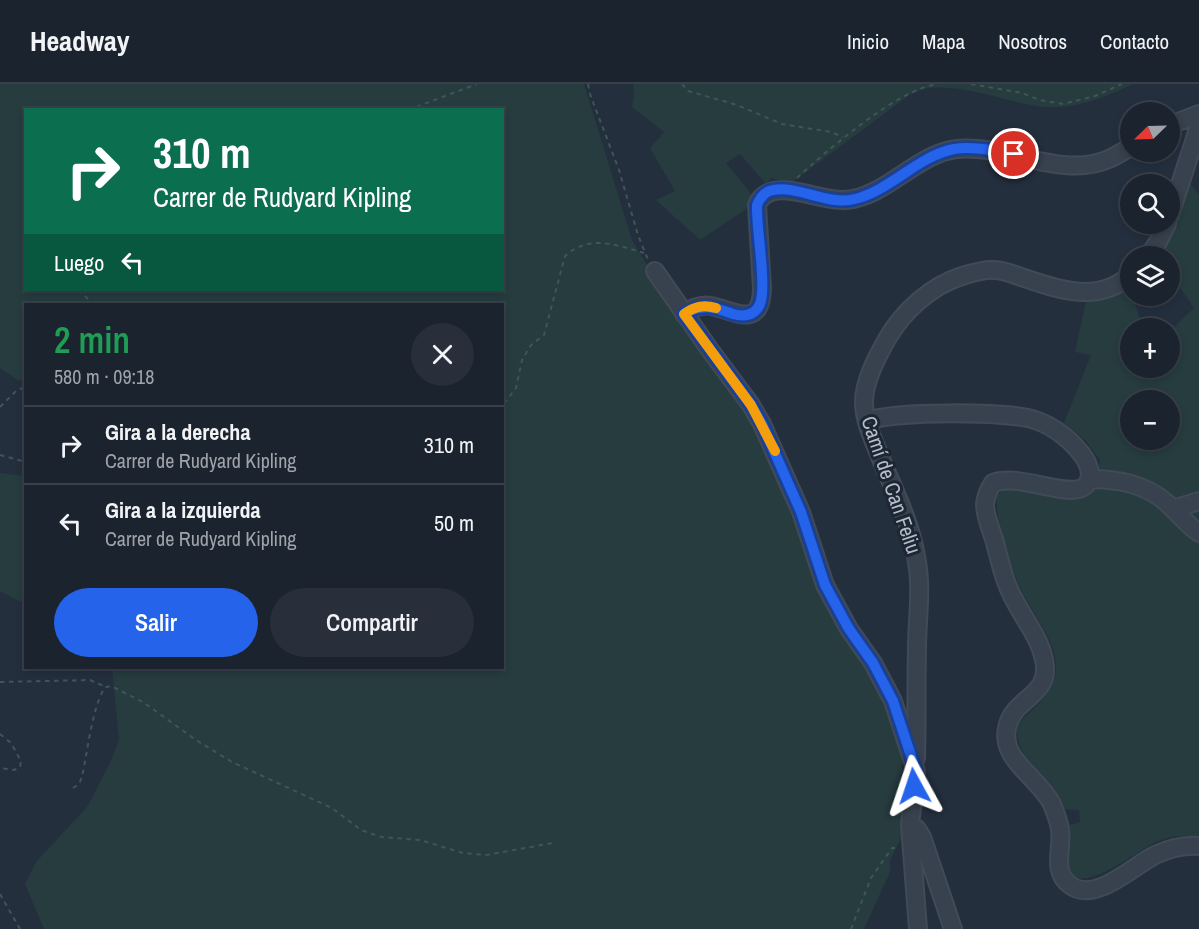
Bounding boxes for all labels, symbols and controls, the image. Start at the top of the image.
text: Headway [30,22,130,60]
text: Inicio [847,27,889,56]
text: Mapa [922,27,965,56]
text: Nosotros [998,27,1067,56]
text: Contacto [1100,27,1169,56]
north arrow [1120,102,1180,162]
map controls [1120,102,1180,450]
text: 310 m [153,125,251,181]
pin [988,128,1039,179]
icon: right [54,132,132,210]
icon: arrive [997,137,1030,170]
button: search [1120,174,1180,234]
text: Carrer de Rudyard Kipling [153,179,411,215]
icon: left [116,246,149,279]
button: layers [1120,246,1180,306]
text: Luego [54,248,104,278]
text: 2 min [54,316,130,364]
button: + [1120,318,1180,378]
button: close [411,323,474,386]
text: 580 m · 09:18 [54,363,154,390]
button: − [1120,390,1180,450]
street label: Camí de Can Feliu [854,412,929,557]
text: Gira a la derecha [105,417,250,447]
icon: right [54,429,87,462]
text: 310 m [424,430,474,460]
text: Carrer de Rudyard Kipling [105,447,296,474]
text: Gira a la izquierda [105,495,260,525]
icon: left [54,507,87,540]
text: 50 m [434,508,474,538]
text: Carrer de Rudyard Kipling [105,525,296,552]
button: Salir [54,588,258,657]
button: Compartir [270,588,474,657]
position arrow [882,754,946,818]

